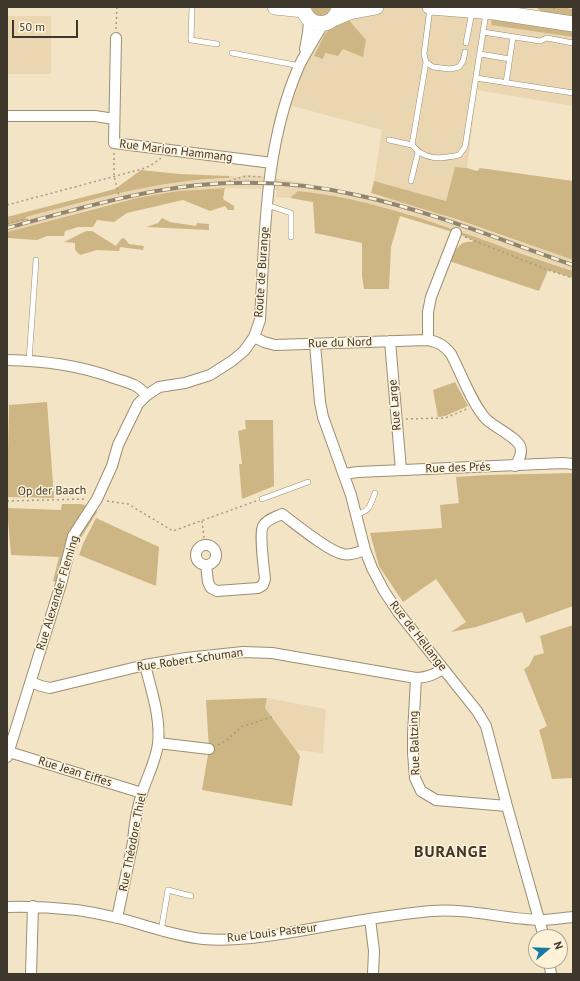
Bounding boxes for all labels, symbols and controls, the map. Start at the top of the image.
scale bar [14,12,80,38]
text: 50 m [19,19,45,34]
street label: Rue Marion Hammang [118,137,234,165]
street label: Route de Burange [252,226,272,318]
street label: Rue du Nord [308,335,372,351]
street label: Rue Large [386,379,404,431]
street label: Rue des Prés [425,460,491,476]
street label: Op der Baach [18,483,86,499]
street label: Rue Alexander Fleming [34,534,82,652]
street label: Rue de Hellange [386,598,450,674]
street label: Rue Robert Schuman [136,645,244,675]
street label: Rue Baltzing [407,710,423,776]
street label: Rue Jean Eiffes [36,754,114,790]
street label: Rue Théodore Thiel [116,791,150,893]
district label: BURANGE [414,842,488,862]
street label: Rue Louis Pasteur [226,920,318,946]
north arrow [528,929,568,969]
text: N [551,940,566,951]

